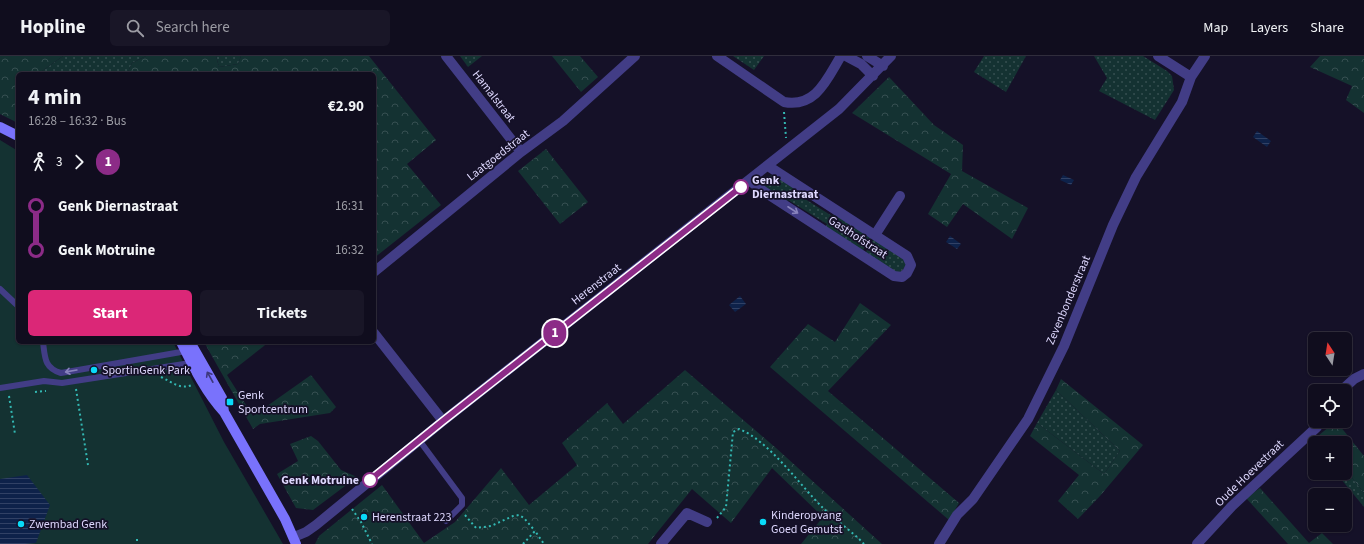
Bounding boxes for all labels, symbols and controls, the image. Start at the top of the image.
search box [110,10,390,46]
text: Hopline [20,14,86,41]
icon: search [124,17,146,39]
text: Search here [156,17,230,38]
text: Map [1203,18,1228,38]
text: Layers [1250,18,1288,38]
text: Share [1310,18,1344,38]
street label: Hamalstraat [468,67,519,126]
text: 4 min [28,81,82,113]
text: €2.90 [328,96,364,117]
text: 16:28 – 16:32 · Bus [28,112,126,130]
street label: Laatgoedstraat [463,125,533,185]
icon: walk [28,151,50,173]
icon: forward [68,151,90,173]
text: 1 [104,152,112,172]
text: 3 [56,153,62,171]
place label: Genk Diernastraat [752,172,819,203]
marker: Genk Diernastraat [733,179,749,195]
text: Genk Diernastraat [58,196,178,217]
text: 16:31 [335,197,364,215]
one-way arrow [787,207,799,215]
street label: Gasthofstraat [825,212,891,263]
text: Genk Motruine [58,240,155,261]
text: 16:32 [335,241,364,259]
street label: Zevenbonderstraat [1042,253,1095,347]
street label: Herenstraat [568,260,625,309]
button: Start [28,290,192,336]
button: Tickets [200,290,364,336]
line badge: 1 [542,320,568,346]
text: 1 [551,323,559,343]
north arrow [1308,332,1352,376]
map controls [1308,332,1352,532]
place label: SportinGenk Park [102,362,190,379]
marker: SportinGenk Park [89,365,99,375]
one-way arrow [64,367,77,375]
one-way arrow [205,371,213,383]
button: locate [1308,384,1352,428]
place label: Genk Sportcentrum [238,387,308,418]
marker: Genk Sportcentrum [225,397,235,407]
street label: Oude Hoevestraat [1211,436,1288,511]
button: + [1308,436,1352,480]
place label: Genk Motruine [281,472,359,489]
marker: Genk Motruine [362,472,378,488]
button: − [1308,488,1352,532]
place label: Kinderopvang Goed Gemutst [771,507,843,538]
place label: Herenstraat 223 [372,509,451,526]
marker: Herenstraat 223 [359,512,369,522]
place label: Zwembad Genk [29,516,107,533]
marker: Kinderopvang Goed Gemutst [758,517,768,527]
marker: Zwembad Genk [16,519,26,529]

